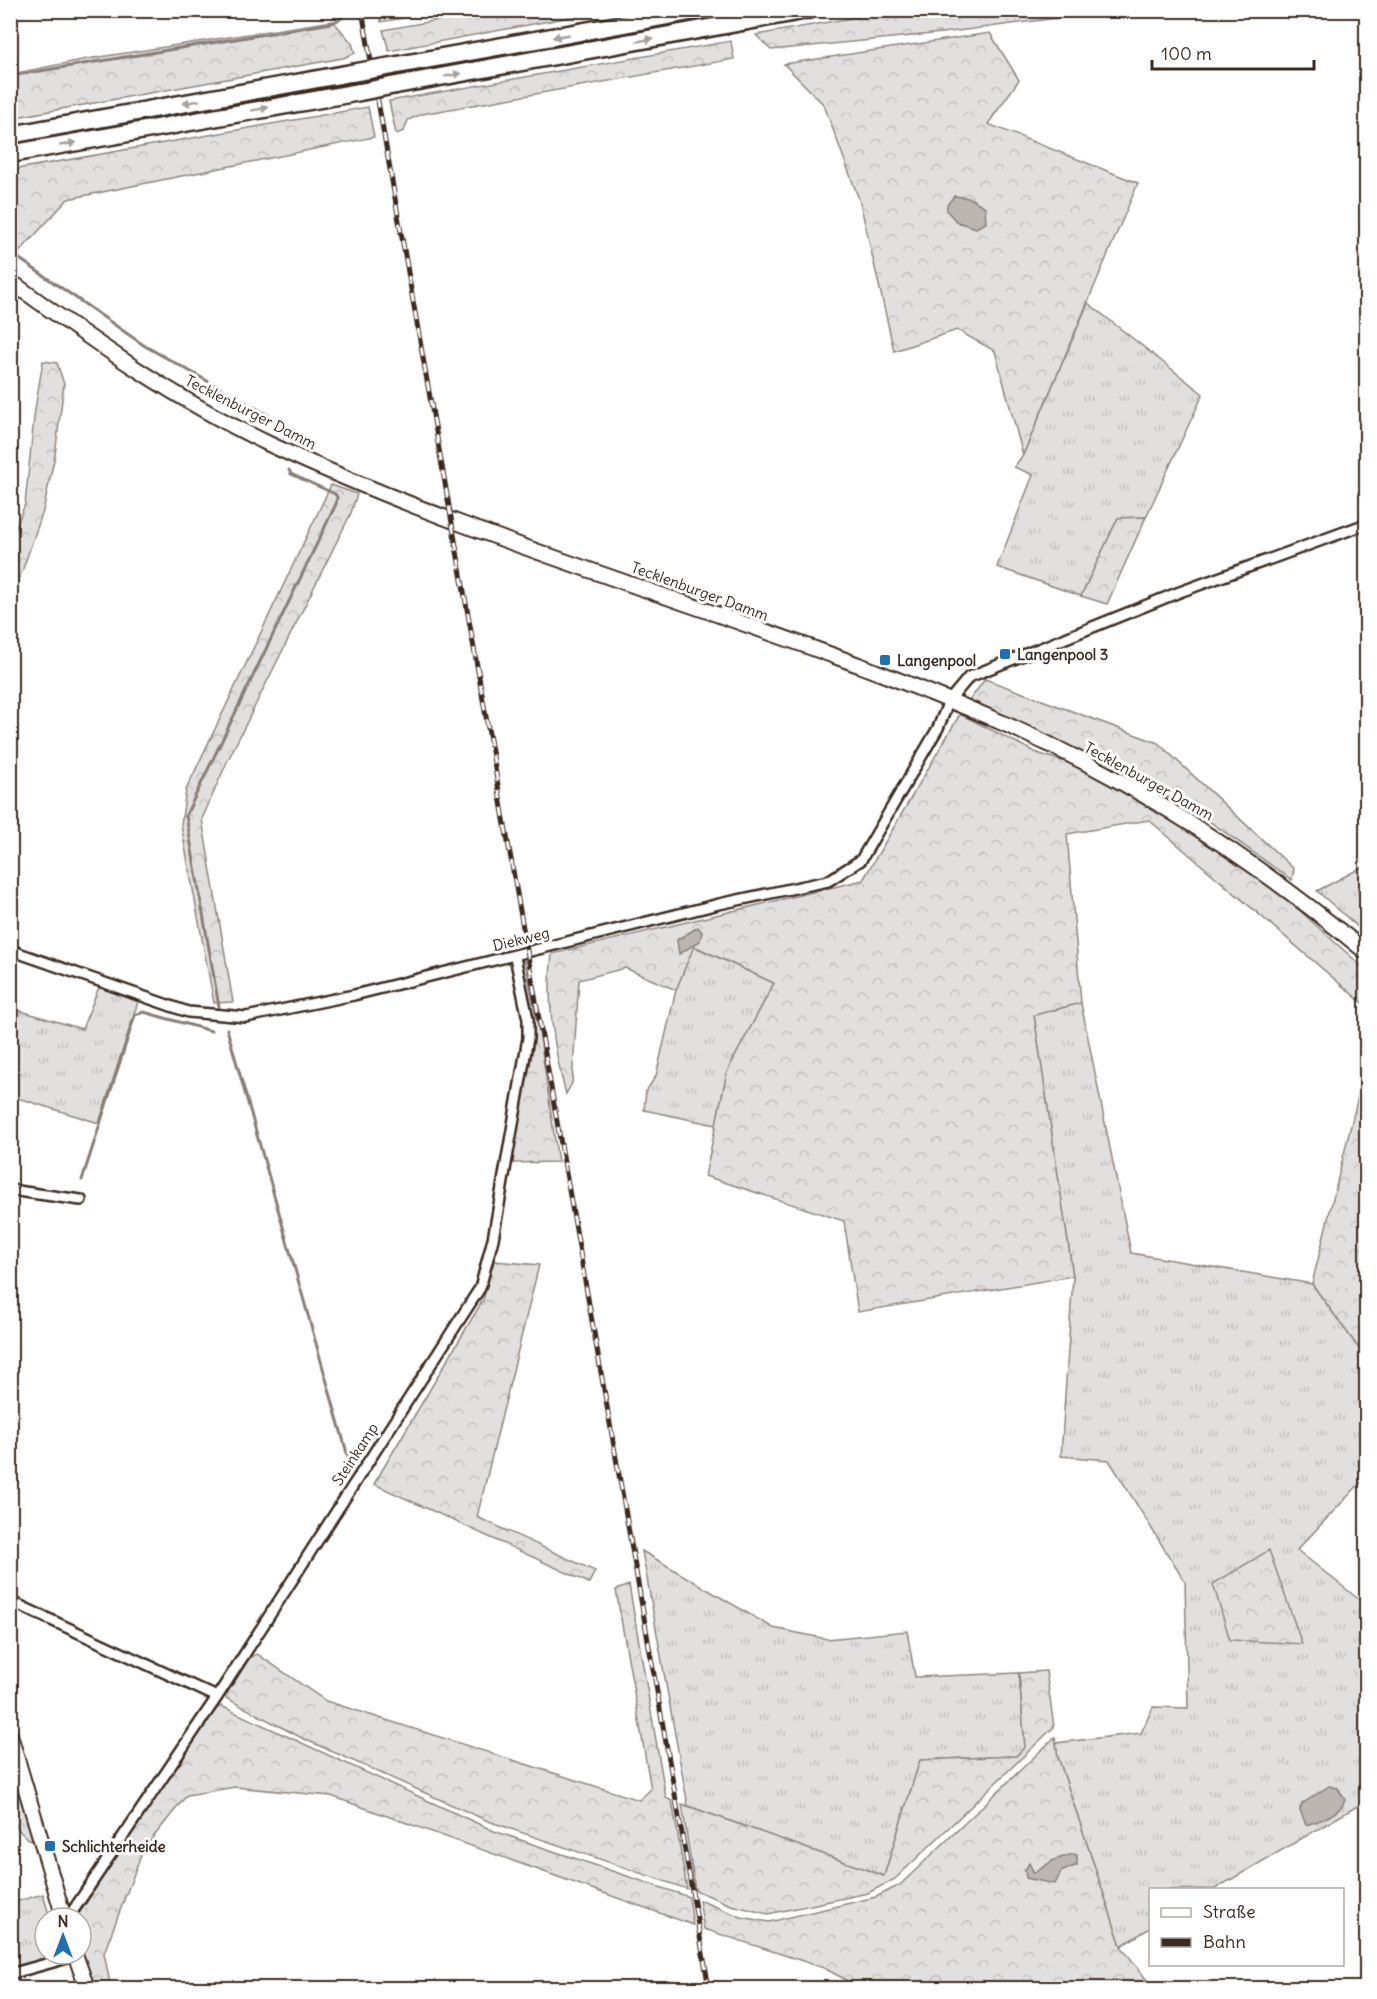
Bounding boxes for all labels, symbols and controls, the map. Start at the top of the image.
one-way arrow [551,32,570,41]
scale bar [1152,33,1314,71]
one-way arrow [636,35,655,44]
text: 100 m [1161,42,1212,65]
one-way arrow [444,70,463,79]
one-way arrow [181,98,200,107]
one-way arrow [251,105,270,114]
one-way arrow [59,139,78,148]
street label: Tecklenburger Damm [182,371,320,453]
street label: Tecklenburger Damm [629,557,771,625]
place label: Langenpool 3 [1017,645,1108,665]
marker: Langenpool 3 [998,647,1012,661]
place label: Langenpool [897,651,976,671]
marker: Langenpool [878,653,892,667]
street label: Tecklenburger Damm [1081,738,1217,824]
street label: Diekweg [491,923,551,955]
street label: Steinkamp [328,1419,382,1489]
place label: Schlichterheide [62,1837,166,1856]
marker: Schlichterheide [43,1839,57,1853]
legend [1149,1888,1344,1966]
text: Straße [1203,1900,1256,1923]
north arrow [33,1906,93,1966]
text: N [57,1911,69,1931]
text: Bahn [1203,1930,1246,1953]

